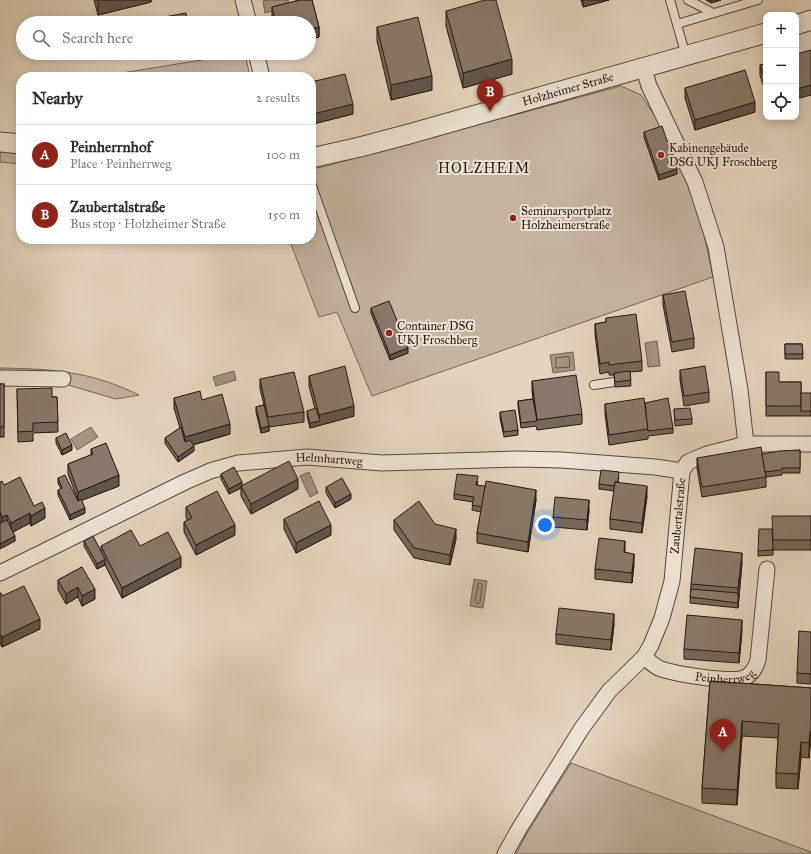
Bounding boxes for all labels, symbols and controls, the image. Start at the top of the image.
map controls [763,12,799,120]
button: + [763,12,799,48]
search box [16,16,316,60]
icon: search [30,27,52,49]
text: Search here [62,29,133,47]
button: − [763,48,799,84]
street label: Holzheimer Straße [521,69,615,109]
pin: B [477,79,503,112]
button: locate [763,84,799,120]
text: Nearby [32,88,83,109]
text: 2 results [256,90,300,106]
text: Peinherrnhof [70,138,152,156]
place label: Kabinengebäude DSG UKJ Froschberg [669,141,777,170]
text: A [41,147,49,163]
text: 100 m [266,147,300,163]
marker: Kabinengebäude DSG UKJ Froschberg [656,150,666,160]
text: Place · Peinherrweg [70,156,171,172]
district label: HOLZHEIM [438,160,530,177]
text: Zaubertalstraße [70,198,165,216]
place label: Seminarsportplatz Holzheimerstraße [521,204,612,232]
text: B [41,207,49,223]
text: 150 m [268,207,300,223]
marker: Seminarsportplatz Holzheimerstraße [508,213,518,223]
text: Bus stop · Holzheimer Straße [70,216,226,232]
place label: Container DSG UKJ Froschberg [397,319,478,348]
marker: Container DSG UKJ Froschberg [384,328,394,338]
street label: Helmhartweg [295,450,364,469]
street label: Zaubertalstraße [667,477,688,555]
your location [535,515,555,535]
street label: Peinherrweg [694,666,759,686]
pin: A [710,719,736,752]

